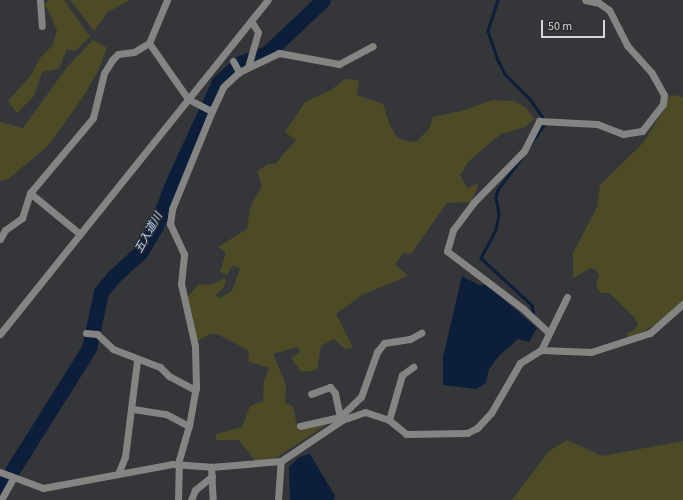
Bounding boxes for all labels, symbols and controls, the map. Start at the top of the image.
scale bar [543,12,607,38]
text: 50 m [548,18,572,35]
water label: 五入道川 [133,211,165,255]

